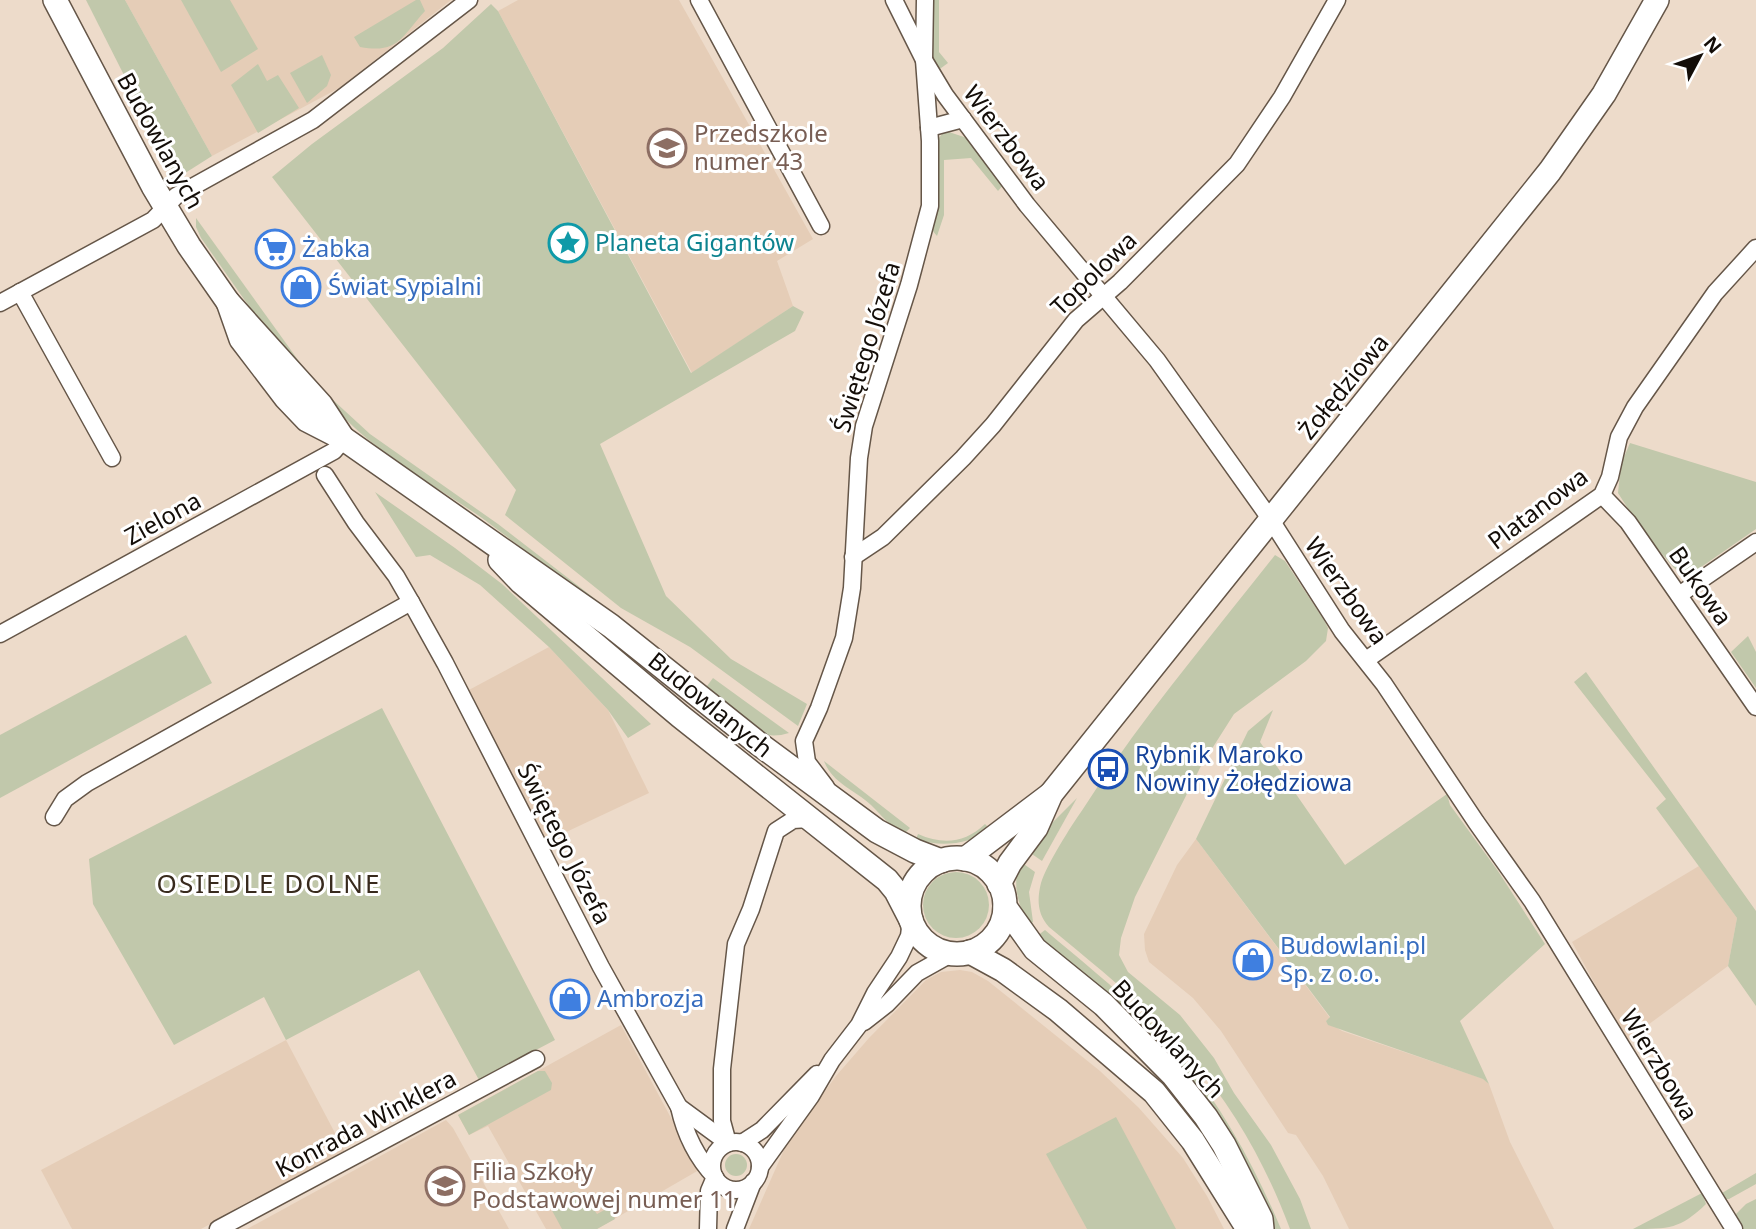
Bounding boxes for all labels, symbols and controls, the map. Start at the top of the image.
north arrow [1665,21,1735,91]
text: N [1698,30,1728,59]
street label: Budowlanych [110,66,212,214]
street label: Wierzbowa [957,78,1058,197]
place label: Przedszkole numer 43 [694,116,828,177]
school or university icon: Przedszkole numer 43 [646,127,688,169]
place icon: Planeta Gigantów [547,222,589,264]
street label: Topolowa [1043,224,1143,322]
place label: Planeta Gigantów [595,225,794,258]
supermarket icon: Żabka [254,228,296,270]
place label: Żabka [302,231,370,264]
street label: Świętego Józefa [824,257,907,436]
shop icon: Świat Sypialni [280,266,322,308]
place label: Świat Sypialni [328,269,482,302]
street label: Żołędziowa [1290,326,1395,446]
street label: Platanowa [1480,459,1594,556]
street label: Zielona [118,483,206,552]
street label: Wierzbowa [1298,530,1396,651]
street label: Bukowa [1662,539,1740,631]
street label: Budowlanych [642,643,780,764]
place label: Rybnik Maroko Nowiny Żołędziowa [1135,737,1352,798]
bus stop icon: Rybnik Maroko Nowiny Żołędziowa [1087,748,1129,790]
street label: Świętego Józefa [510,757,620,930]
district label: OSIEDLE DOLNE [157,865,381,901]
place label: Budowlani.pl Sp. z o.o. [1280,928,1426,989]
shop icon: Budowlani.pl Sp. z o.o. [1232,939,1274,981]
street label: Budowlanych [1105,971,1233,1105]
shop icon: Ambrozja [549,978,591,1020]
place label: Ambrozja [597,981,704,1014]
street label: Wierzbowa [1614,1002,1706,1126]
street label: Konrada Winklera [269,1061,461,1184]
place label: Filia Szkoły Podstawowej numer 11 [472,1154,736,1215]
school or university icon: Filia Szkoły Podstawowej numer 11 [424,1165,466,1207]

